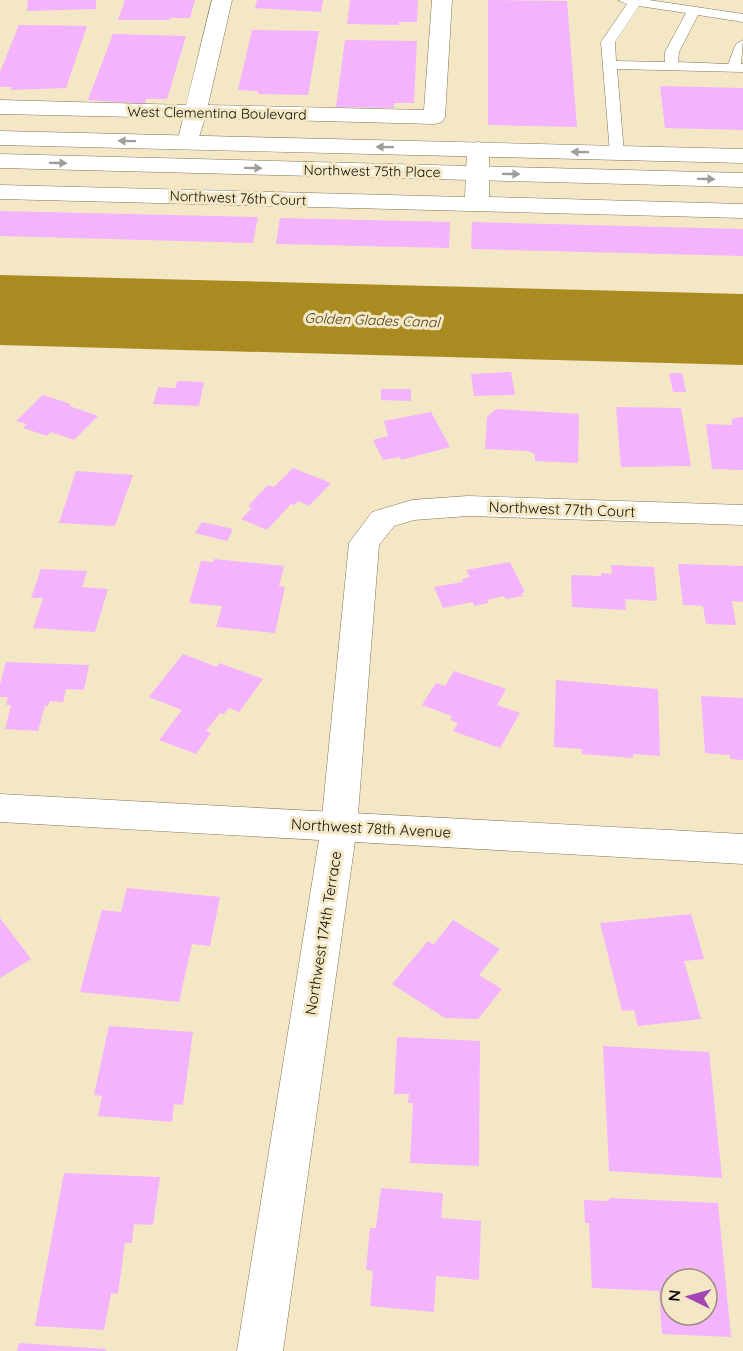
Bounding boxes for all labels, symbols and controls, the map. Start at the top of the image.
street label: West Clementina Boulevard [127,102,307,124]
one-way arrow [117,136,136,146]
one-way arrow [375,142,394,152]
one-way arrow [570,147,589,156]
one-way arrow [49,158,68,168]
street label: Northwest 75th Place [303,161,441,181]
one-way arrow [244,163,263,172]
one-way arrow [502,169,521,179]
one-way arrow [697,174,716,184]
street label: Northwest 76th Court [169,187,307,209]
water label: Golden Glades Canal [304,309,442,331]
street label: Northwest 77th Court [488,497,636,521]
street label: Northwest 78th Avenue [291,814,451,842]
street label: Northwest 174th Terrace [301,850,345,1016]
north arrow [659,1267,719,1327]
text: N [664,1289,685,1302]

